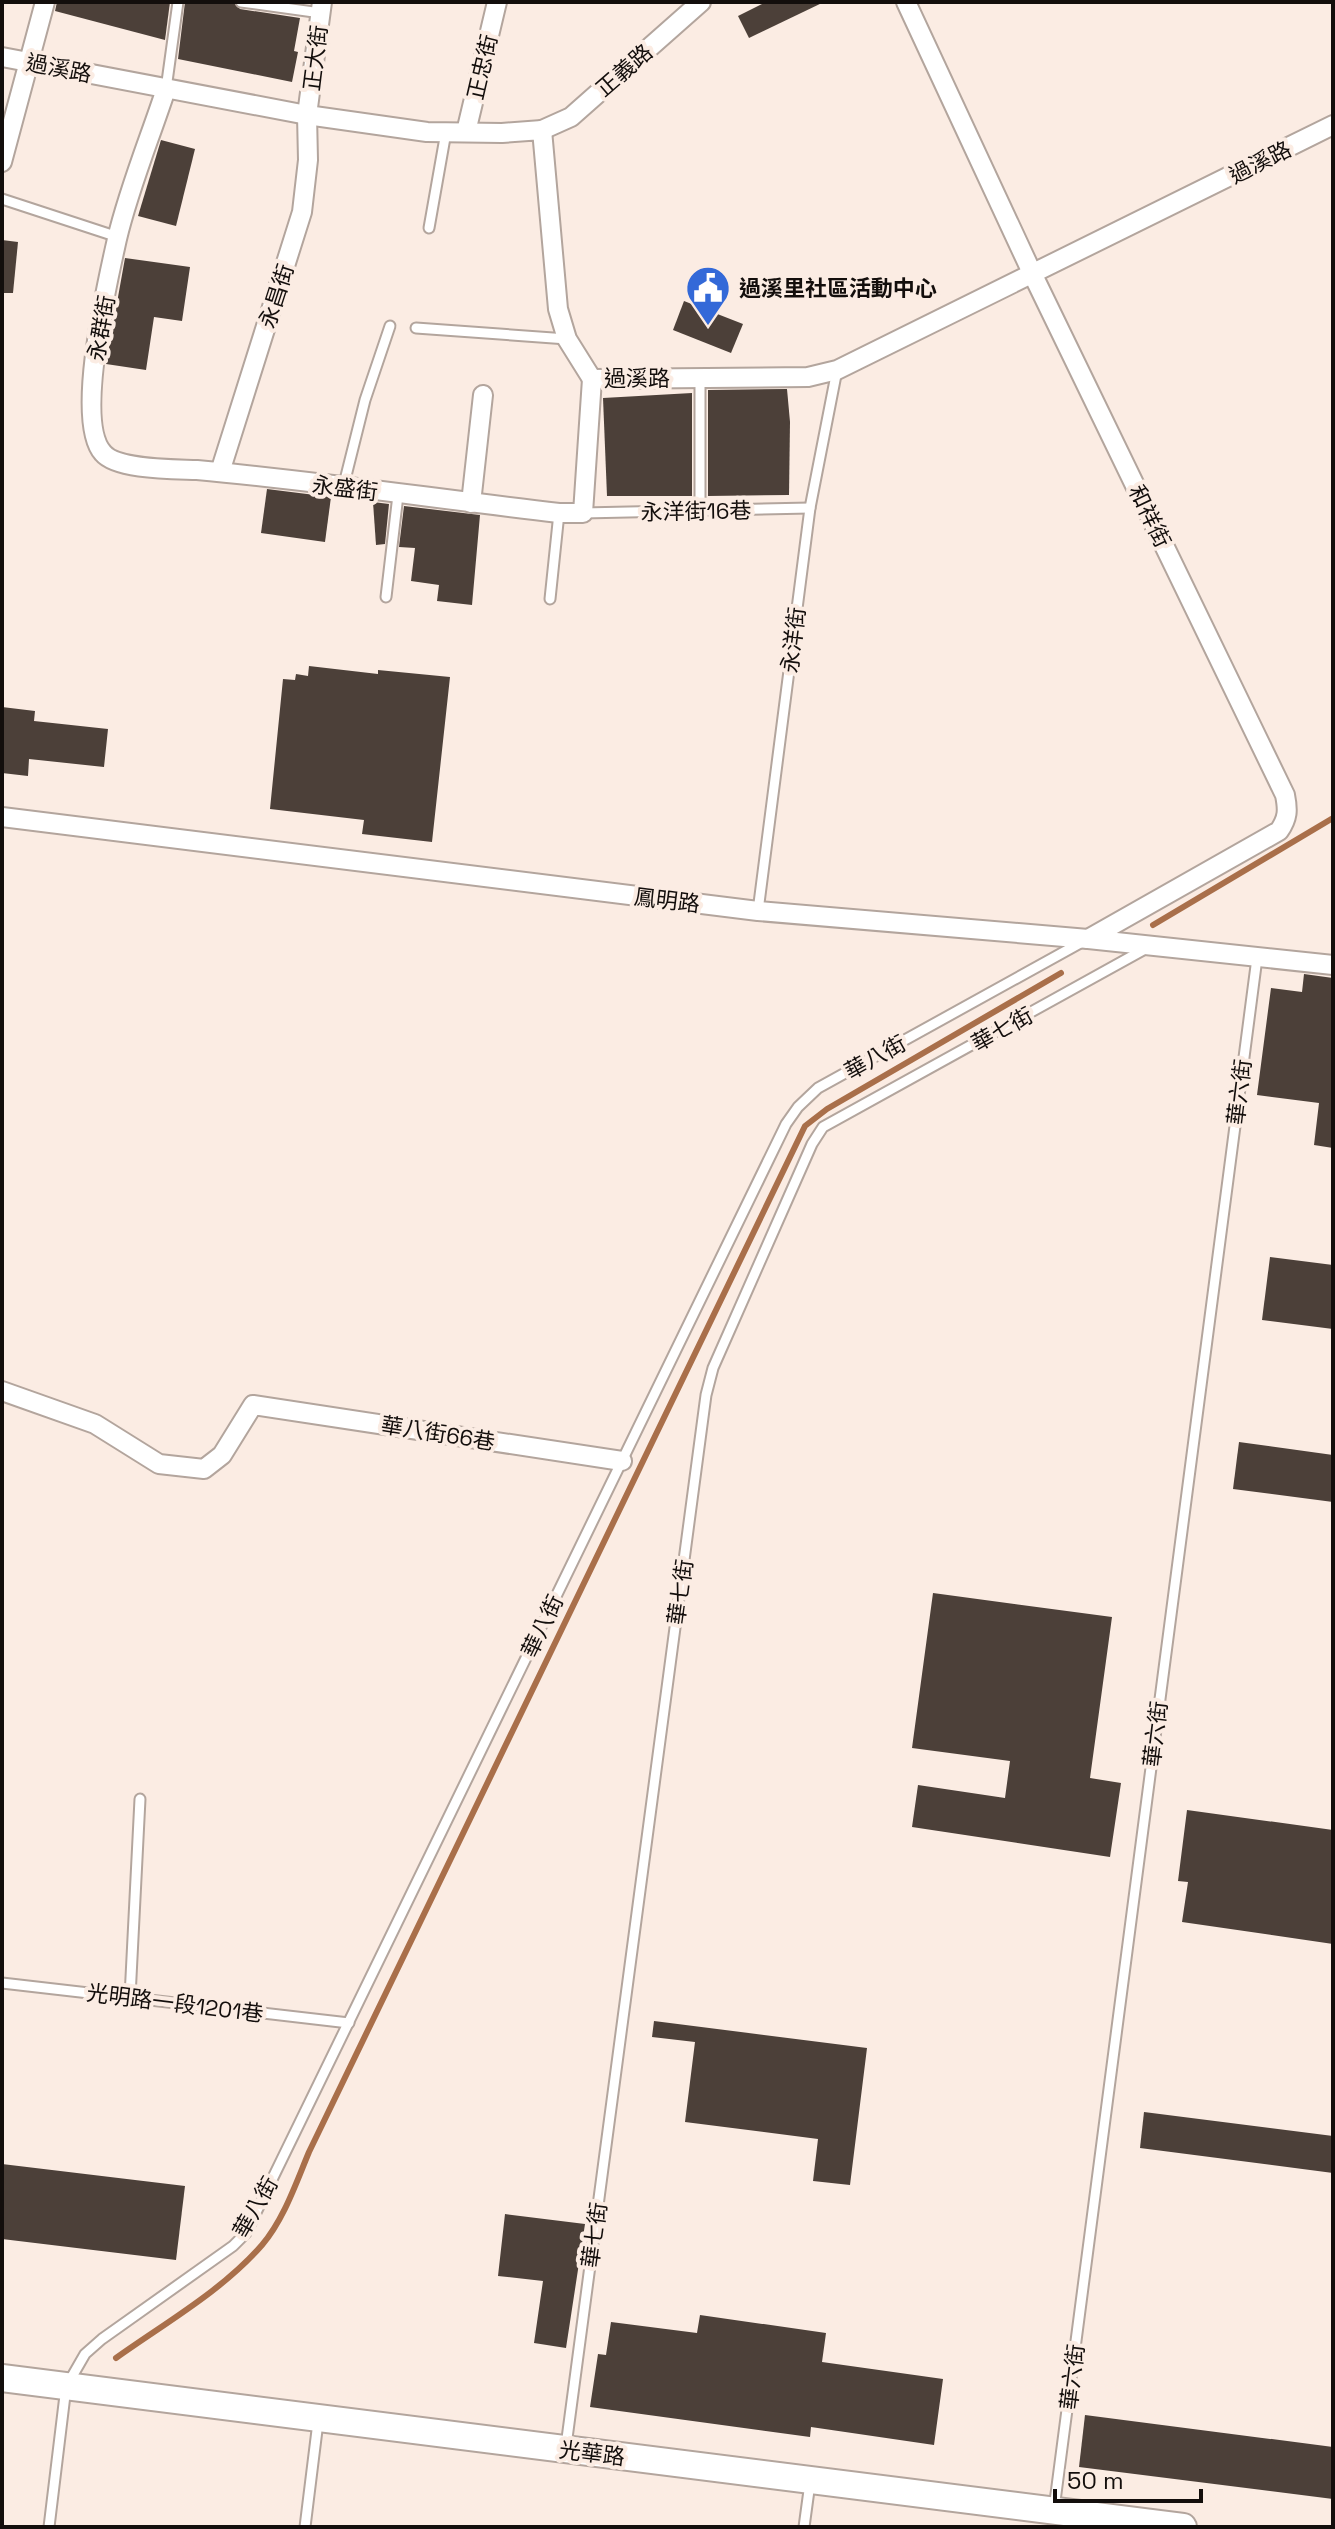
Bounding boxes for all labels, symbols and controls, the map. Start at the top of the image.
street label: 正大街 [297,24,333,92]
street label: 正忠街 [461,32,503,102]
street label: 正義路 [590,38,658,102]
street label: 過溪路 [24,48,94,88]
street label: 過溪路 [1224,135,1296,189]
street label: 永昌街 [252,260,300,332]
public building icon: 過溪里社區活動中心 [684,264,732,327]
place label: 過溪里社區活動中心 [739,274,937,302]
street label: 永群街 [81,293,121,363]
street label: 過溪路 [604,364,670,392]
street label: 永盛街 [311,470,379,506]
street label: 和祥街 [1123,480,1177,552]
street label: 永洋街16巷 [640,496,752,526]
street label: 永洋街 [775,606,811,674]
street label: 鳳明路 [633,882,701,918]
street label: 華七街 [966,1001,1038,1057]
street label: 華八街 [839,1029,911,1085]
street label: 華六街 [1221,1058,1257,1126]
street label: 華八街66巷 [379,1410,497,1456]
street label: 華七街 [662,1557,698,1627]
street label: 華八街 [515,1590,569,1662]
street label: 華六街 [1137,1700,1173,1768]
street label: 光明路一段1201巷 [85,1978,265,2028]
street label: 華八街 [226,2171,284,2243]
street label: 華七街 [576,2200,612,2270]
street label: 華六街 [1054,2343,1090,2411]
street label: 光華路 [558,2435,626,2471]
scale bar [1055,2453,1201,2503]
text: 50 m [1067,2465,1124,2496]

